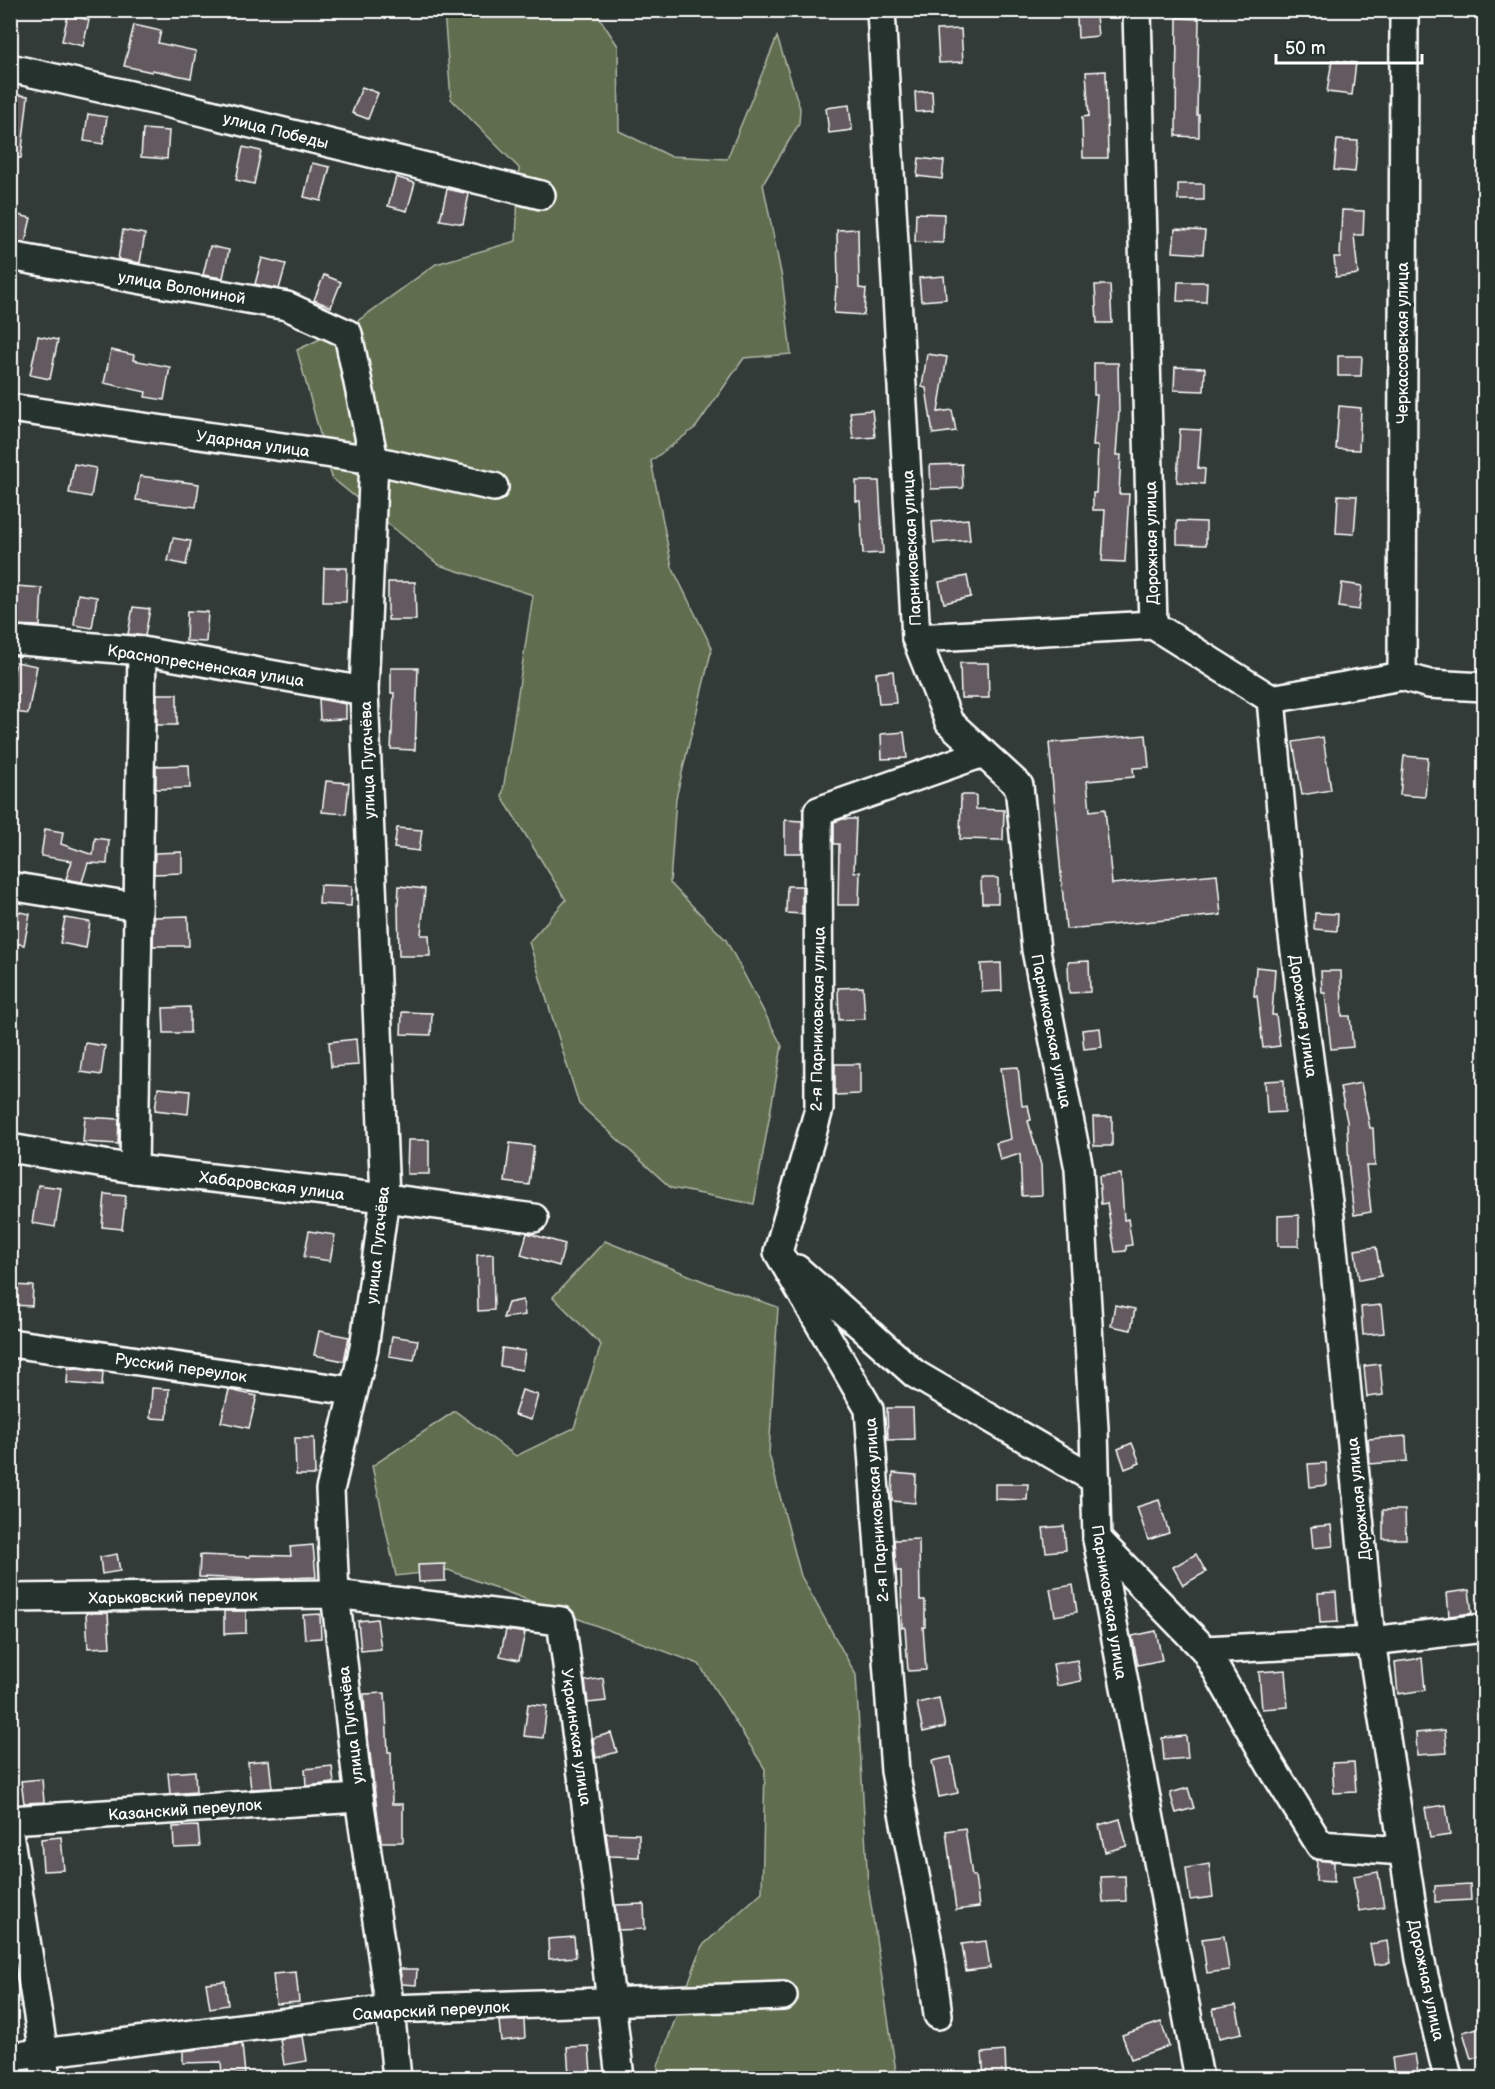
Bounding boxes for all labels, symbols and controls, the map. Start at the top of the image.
scale bar [1276,27,1422,65]
text: 50 m [1285,38,1326,59]
street label: улица Победы [221,109,330,154]
street label: Черкассовская улица [1394,262,1413,424]
street label: улица Волониной [117,268,247,309]
street label: Ударная улица [195,427,311,462]
street label: Парниковская улица [899,469,926,627]
street label: Дорожная улица [1142,480,1163,605]
street label: Краснопресненская улица [106,642,306,692]
street label: улица Пугачёва [357,700,380,819]
street label: 2-я Парниковская улица [807,926,830,1112]
street label: Парниковская улица [1026,953,1075,1110]
street label: Дорожная улица [1284,954,1321,1079]
street label: Хабаровская улица [198,1168,346,1205]
street label: улица Пугачёва [363,1185,394,1305]
street label: Русский переулок [113,1350,249,1387]
street label: 2-я Парниковская улица [862,1416,893,1603]
street label: Дорожная улица [1344,1436,1375,1561]
street label: Парниковская улица [1087,1523,1130,1682]
street label: Харьковский переулок [88,1587,258,1608]
street label: улица Пугачёва [335,1664,368,1785]
street label: Украинская улица [556,1667,595,1808]
street label: Казанский переулок [108,1796,263,1825]
street label: Дорожная улица [1403,1918,1448,2043]
street label: Самарский переулок [352,1998,511,2025]

